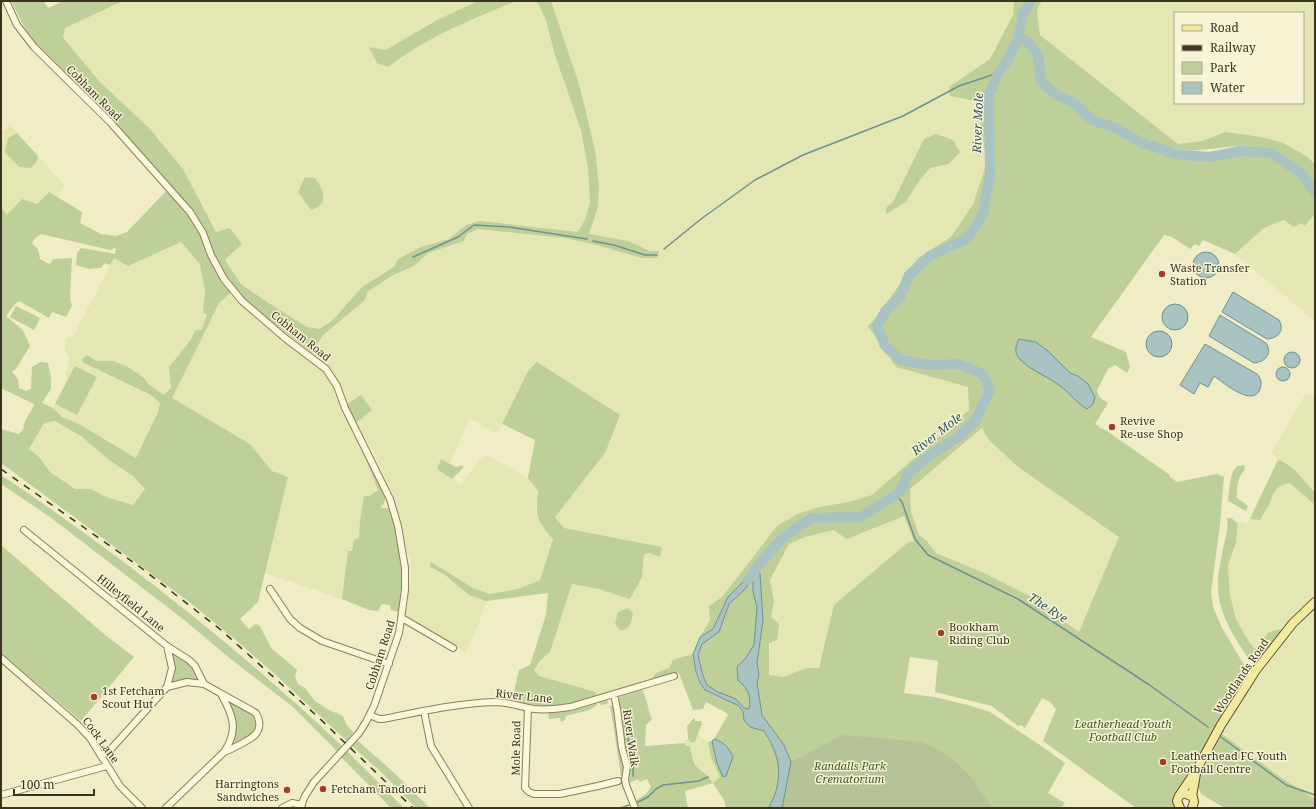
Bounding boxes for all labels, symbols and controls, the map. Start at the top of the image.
legend [1174,12,1304,104]
text: Road [1210,19,1240,36]
text: Railway [1210,39,1256,56]
text: Park [1210,59,1238,76]
street label: Cobham Road [63,62,126,124]
text: Water [1210,79,1245,96]
water label: River Mole [968,92,987,154]
place label: Waste Transfer Station [1170,260,1250,288]
marker: Waste Transfer Station [1157,269,1167,279]
street label: Cobham Road [268,307,335,364]
water label: River Mole [907,408,966,460]
place label: Revive Re-use Shop [1120,413,1184,441]
marker: Revive Re-use Shop [1107,422,1117,432]
street label: Hilleyfield Lane [94,571,169,635]
water label: The Rye [1025,589,1071,627]
street label: Cobham Road [361,618,398,692]
place label: Bookham Riding Club [949,619,1010,647]
marker: Bookham Riding Club [936,628,946,638]
street label: Woodlands Road [1210,635,1272,716]
place label: 1st Fetcham Scout Hut [102,683,165,711]
street label: River Lane [495,685,553,706]
marker: 1st Fetcham Scout Hut [89,692,99,702]
street label: River Walk [620,708,643,768]
street label: Cock Lane [80,714,123,766]
park label: Leatherhead Youth Football Club [1073,716,1172,744]
street label: Mole Road [508,720,523,776]
place label: Leatherhead FC Youth Football Centre [1171,748,1287,776]
marker: Leatherhead FC Youth Football Centre [1158,757,1168,767]
park label: Randalls Park Crematorium [813,758,887,786]
scale bar [14,771,94,797]
text: 100 m [20,776,55,793]
place label: Harringtons Sandwiches [215,776,279,804]
place label: Fetcham Tandoori [331,781,427,796]
marker: Fetcham Tandoori [318,784,328,794]
marker: Harringtons Sandwiches [282,785,292,795]

